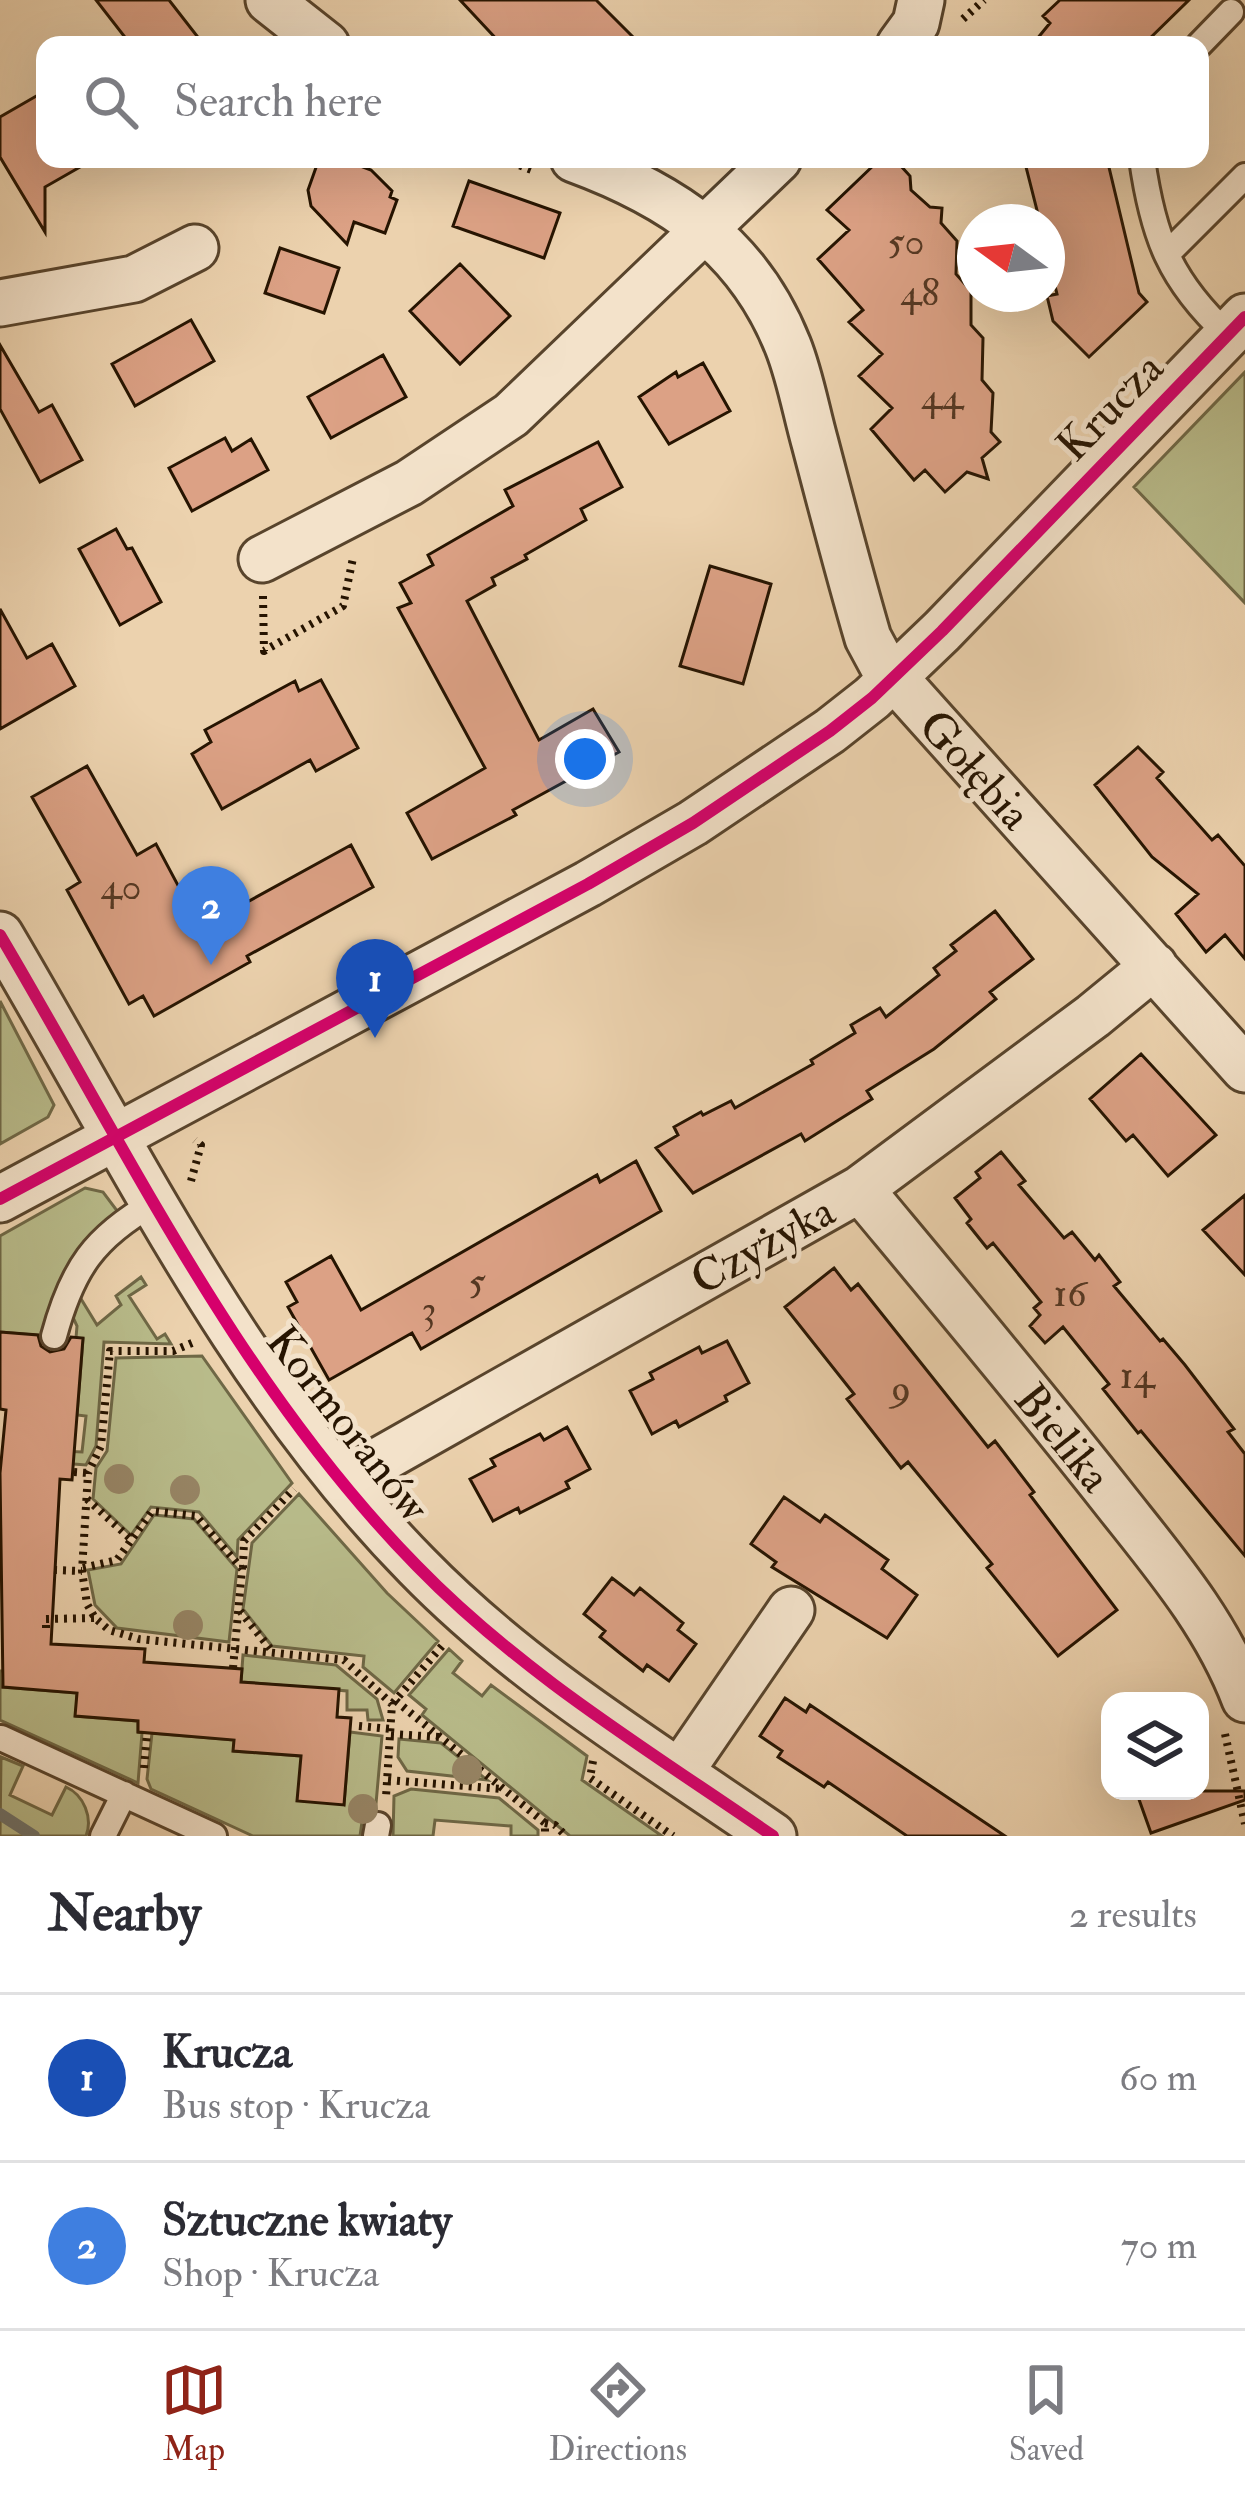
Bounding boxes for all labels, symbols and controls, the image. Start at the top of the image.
search box [36,36,1209,168]
icon: search [78,69,144,135]
text: Search here [174,74,382,130]
north arrow [957,204,1065,312]
house number: 50 [888,217,924,266]
house number: 48 [900,268,940,317]
street label: Krucza [1045,341,1176,474]
house number: 44 [921,372,965,421]
street label: Gołębia [906,699,1043,842]
your location [555,729,615,789]
house number: 40 [100,862,142,911]
pin: 2 [172,866,250,965]
pin: 1 [336,939,414,1038]
street label: Czyżyka [681,1183,845,1308]
house number: 5 [468,1257,486,1306]
house number: 16 [1053,1269,1089,1318]
house number: 3 [422,1285,436,1334]
street label: Kormoranów [254,1315,442,1534]
house number: 14 [1120,1351,1156,1400]
house number: 9 [888,1365,911,1414]
street label: Bielika [1002,1373,1123,1504]
map controls [1101,1692,1209,1800]
button: layers [1101,1692,1209,1800]
text: Nearby [48,1882,201,1946]
text: 2 results [1069,1890,1197,1939]
text: Krucza [162,2025,292,2081]
text: 1 [80,2053,94,2102]
text: 60 m [1119,2053,1197,2102]
text: Bus stop · Krucza [162,2081,430,2130]
text: Sztuczne kwiaty [162,2193,452,2249]
text: 2 [77,2221,97,2270]
text: 70 m [1121,2221,1197,2270]
text: Shop · Krucza [162,2249,379,2298]
tab: Map [161,2357,227,2470]
tab: Directions [549,2357,687,2470]
tab: Saved [1009,2357,1084,2470]

